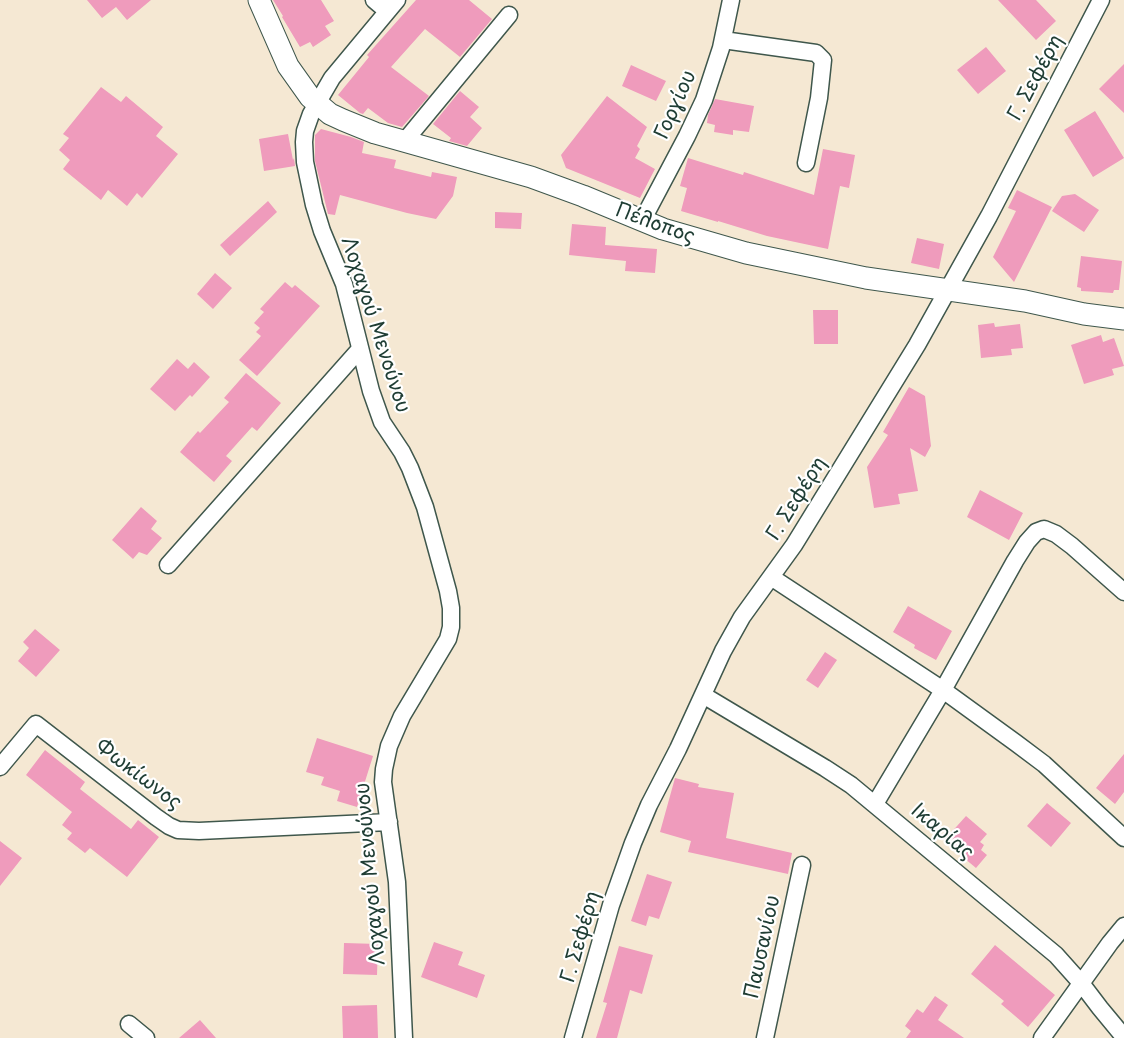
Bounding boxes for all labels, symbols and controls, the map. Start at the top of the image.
street label: Γ. Σεφέρη [1003,31,1069,125]
street label: Γοργίου [650,67,702,143]
street label: Πέλοπος [612,199,698,249]
street label: Λοχαγού Μενούνου [335,234,415,416]
street label: Γ. Σεφέρη [762,453,832,545]
street label: Φωκίωνος [90,735,186,815]
street label: Λοχαγού Μενούνου [351,782,391,966]
street label: Ικαρίας [906,799,978,865]
street label: Γ. Σεφέρη [557,888,605,986]
street label: Παυσανίου [740,893,786,1001]

